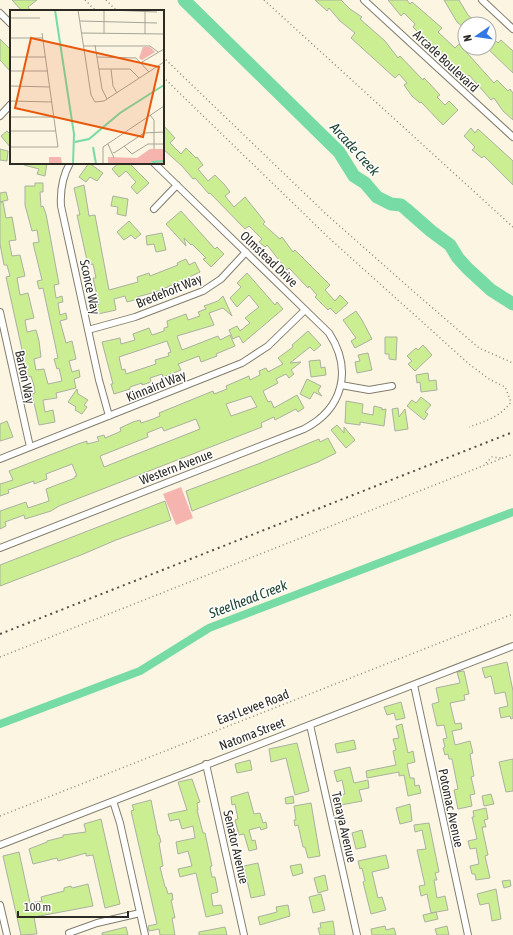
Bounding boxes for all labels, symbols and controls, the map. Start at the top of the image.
inset map [10,10,164,164]
north arrow [457,16,497,56]
street label: Arcade Boulevard [410,27,482,95]
text: N [461,34,474,43]
water label: Arcade Creek [326,118,384,179]
street label: Olmstead Drive [237,228,301,290]
street label: Sconce Way [77,258,103,316]
street label: Bredehoft Way [134,271,205,311]
street label: Barton Way [12,349,38,406]
street label: Kinnaird Way [124,367,189,405]
street label: Western Avenue [137,446,215,488]
water label: Steelhead Creek [206,576,290,622]
street label: East Levee Road [215,686,291,728]
street label: Natoma Street [217,715,287,753]
street label: Potomac Avenue [435,767,467,849]
street label: Tenaya Avenue [329,790,359,864]
street label: Senator Avenue [220,809,252,885]
scale bar [18,893,128,919]
text: 100 m [24,900,51,914]

